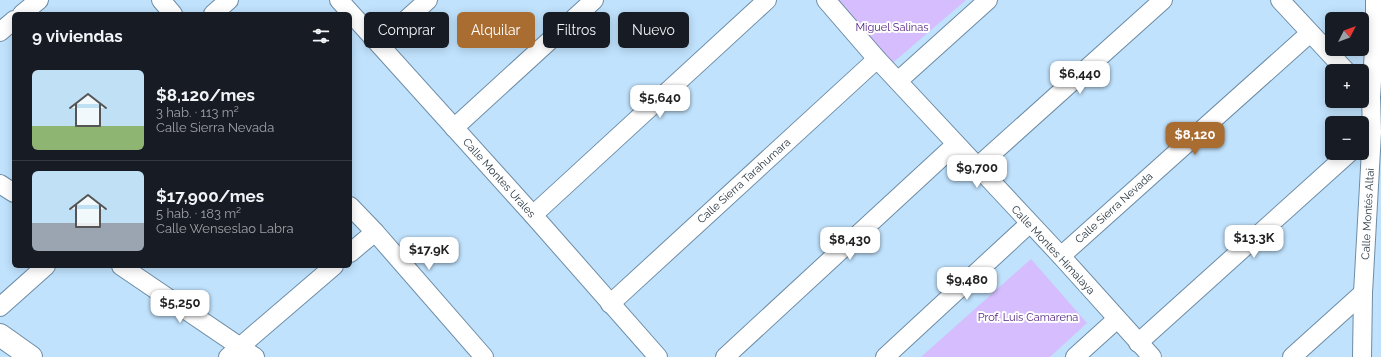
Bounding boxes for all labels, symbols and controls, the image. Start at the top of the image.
chip: Comprar [364,12,449,48]
chip: Alquilar [457,12,535,48]
chip: Filtros [543,12,610,48]
chip: Nuevo [618,12,689,48]
north arrow [1325,12,1369,56]
map controls [1325,12,1369,160]
park label: Miguel Salinas [855,21,929,34]
icon: filters [310,25,332,47]
text: 9 viviendas [32,26,123,46]
pin: $6,440 [1047,61,1113,95]
button: + [1325,64,1369,108]
text: $6,440 [1059,66,1101,81]
text: $8,120/mes [156,85,255,105]
pin: $5,640 [627,85,693,119]
icon: home [64,86,112,134]
text: $5,640 [639,90,681,105]
text: 3 hab. · 113 m² [156,105,239,120]
button: − [1325,116,1369,160]
text: Calle Sierra Nevada [156,120,274,135]
pin: $8,120 [1162,122,1228,156]
text: $8,120 [1175,127,1215,142]
street label: Calle Montes Urales [460,136,538,220]
street label: Calle Sierra Tarahumara [695,136,793,226]
pin: $9,700 [944,155,1010,189]
text: $9,700 [956,160,998,175]
street label: Calle Montés Altai [1359,168,1377,260]
street label: Calle Sierra Nevada [1072,170,1156,246]
text: $17,900/mes [156,186,264,206]
icon: home [64,187,112,235]
street label: Calle Montes Himalaya [1008,203,1098,297]
text: 5 hab. · 183 m² [156,206,241,221]
text: Calle Wenseslao Labra [156,221,294,236]
pin: $13.3K [1221,225,1287,259]
pin: $8,430 [817,227,883,261]
text: $13.3K [1234,230,1274,245]
text: $8,430 [829,232,871,247]
pin: $17.9K [396,237,462,271]
text: $17.9K [409,242,449,257]
pin: $9,480 [934,267,1000,301]
text: $9,480 [946,272,988,287]
pin: $5,250 [147,290,213,324]
text: $5,250 [160,295,200,310]
park label: Prof. Luis Camarena [978,311,1078,324]

